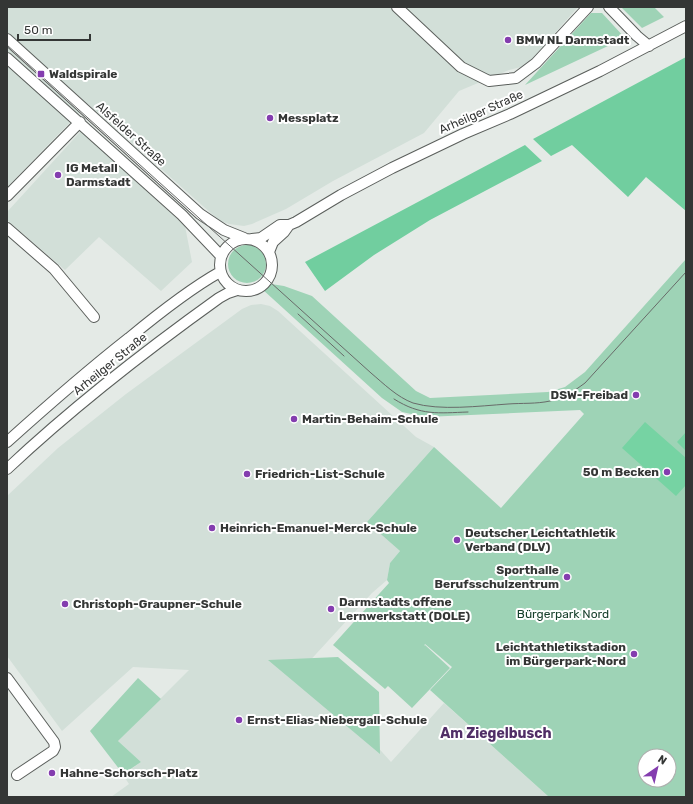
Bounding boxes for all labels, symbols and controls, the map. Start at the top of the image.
scale bar [18,16,90,42]
text: 50 m [24,23,52,37]
place label: BMW NL Darmstadt [516,33,630,47]
marker: BMW NL Darmstadt [503,35,513,45]
place label: Waldspirale [49,67,117,81]
marker: Waldspirale [36,69,46,79]
street label: Arheilger Straße [437,87,525,137]
street label: Alsfelder Straße [93,99,169,169]
place label: Messplatz [278,111,339,125]
marker: Messplatz [265,113,275,123]
place label: IG Metall Darmstadt [66,161,131,189]
marker: IG Metall Darmstadt [53,170,63,180]
street label: Arheilger Straße [70,330,150,398]
place label: DSW-Freibad [551,388,628,402]
marker: DSW-Freibad [631,390,641,400]
place label: Martin-Behaim-Schule [302,412,439,426]
marker: Martin-Behaim-Schule [289,414,299,424]
place label: 50 m Becken [583,465,659,479]
place label: Friedrich-List-Schule [255,467,385,481]
marker: 50 m Becken [662,467,672,477]
marker: Friedrich-List-Schule [242,469,252,479]
place label: Heinrich-Emanuel-Merck-Schule [220,521,417,535]
marker: Heinrich-Emanuel-Merck-Schule [207,523,217,533]
place label: Deutscher Leichtathletik Verband (DLV) [465,526,616,554]
marker: Deutscher Leichtathletik Verband (DLV) [452,535,462,545]
place label: Sporthalle Berufsschulzentrum [435,563,559,591]
marker: Sporthalle Berufsschulzentrum [562,572,572,582]
place label: Darmstadts offene Lernwerkstatt (DOLE) [339,595,471,623]
place label: Christoph-Graupner-Schule [73,597,242,611]
marker: Christoph-Graupner-Schule [60,599,70,609]
marker: Darmstadts offene Lernwerkstatt (DOLE) [326,604,336,614]
park label: Bürgerpark Nord [517,607,609,621]
place label: Leichtathletikstadion im Bürgerpark-Nord [496,640,626,668]
marker: Leichtathletikstadion im Bürgerpark-Nord [629,649,639,659]
place label: Ernst-Elias-Niebergall-Schule [247,713,427,727]
marker: Ernst-Elias-Niebergall-Schule [234,715,244,725]
district label: Am Ziegelbusch [440,725,552,742]
north arrow [637,748,677,788]
text: N [655,753,669,768]
place label: Hahne-Schorsch-Platz [60,766,198,780]
marker: Hahne-Schorsch-Platz [47,768,57,778]

